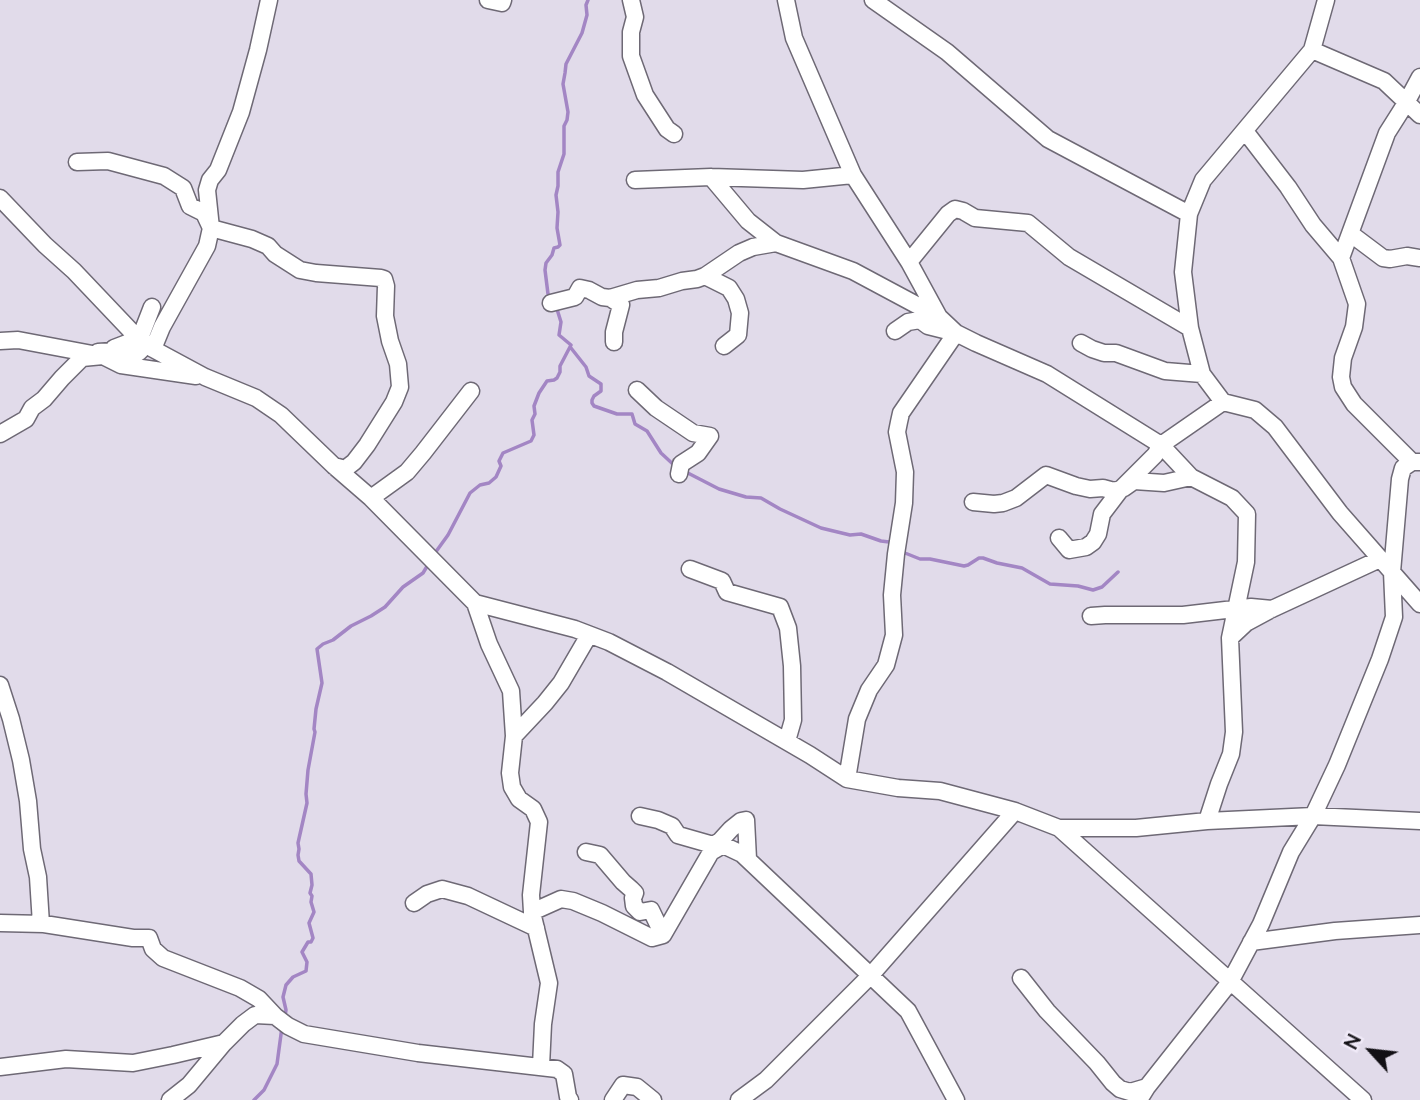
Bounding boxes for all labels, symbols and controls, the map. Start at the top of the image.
north arrow [1336,1016,1406,1086]
text: N [1338,1030,1366,1053]

